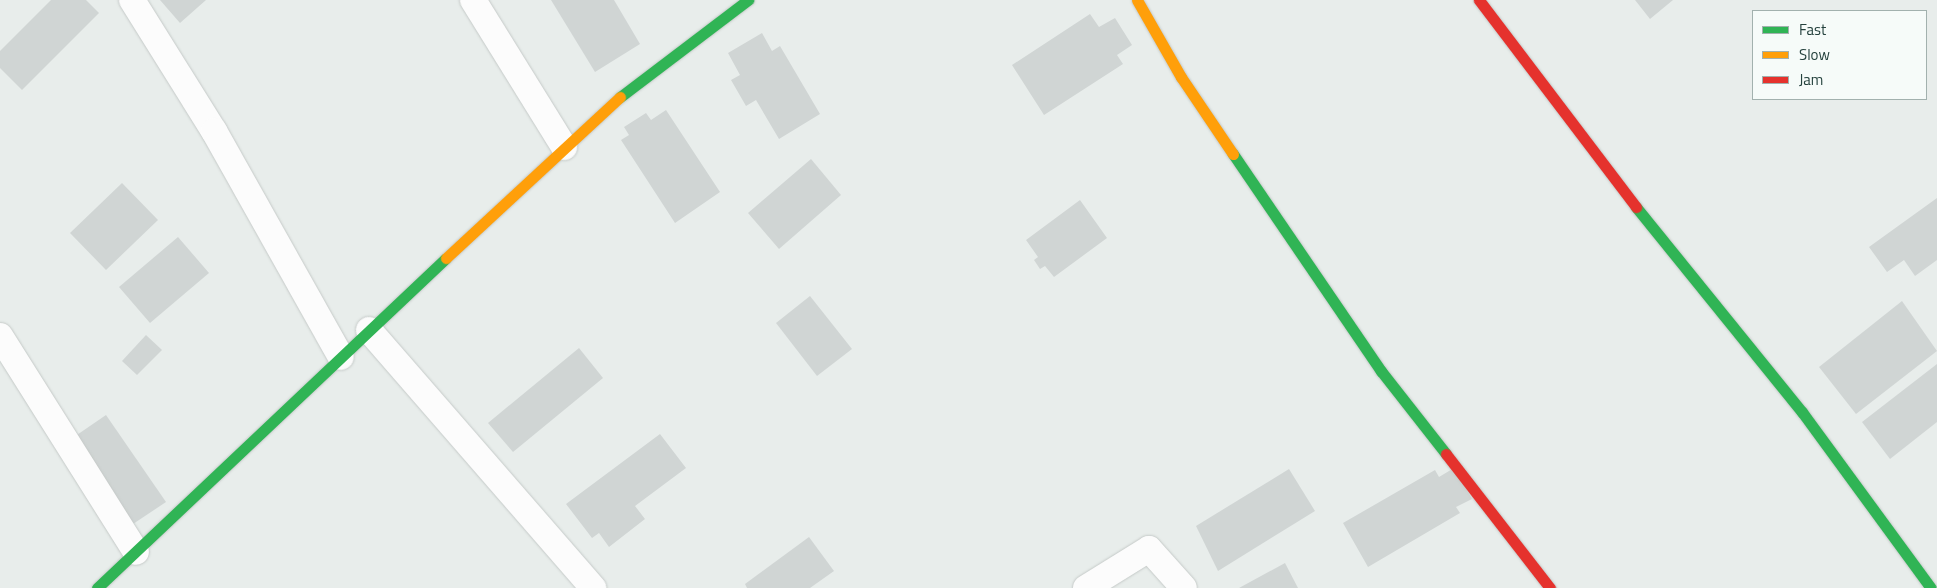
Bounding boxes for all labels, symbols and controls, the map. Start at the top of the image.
legend [1752,10,1927,100]
text: Fast [1799,18,1826,41]
text: Slow [1799,43,1830,66]
text: Jam [1799,68,1823,91]

